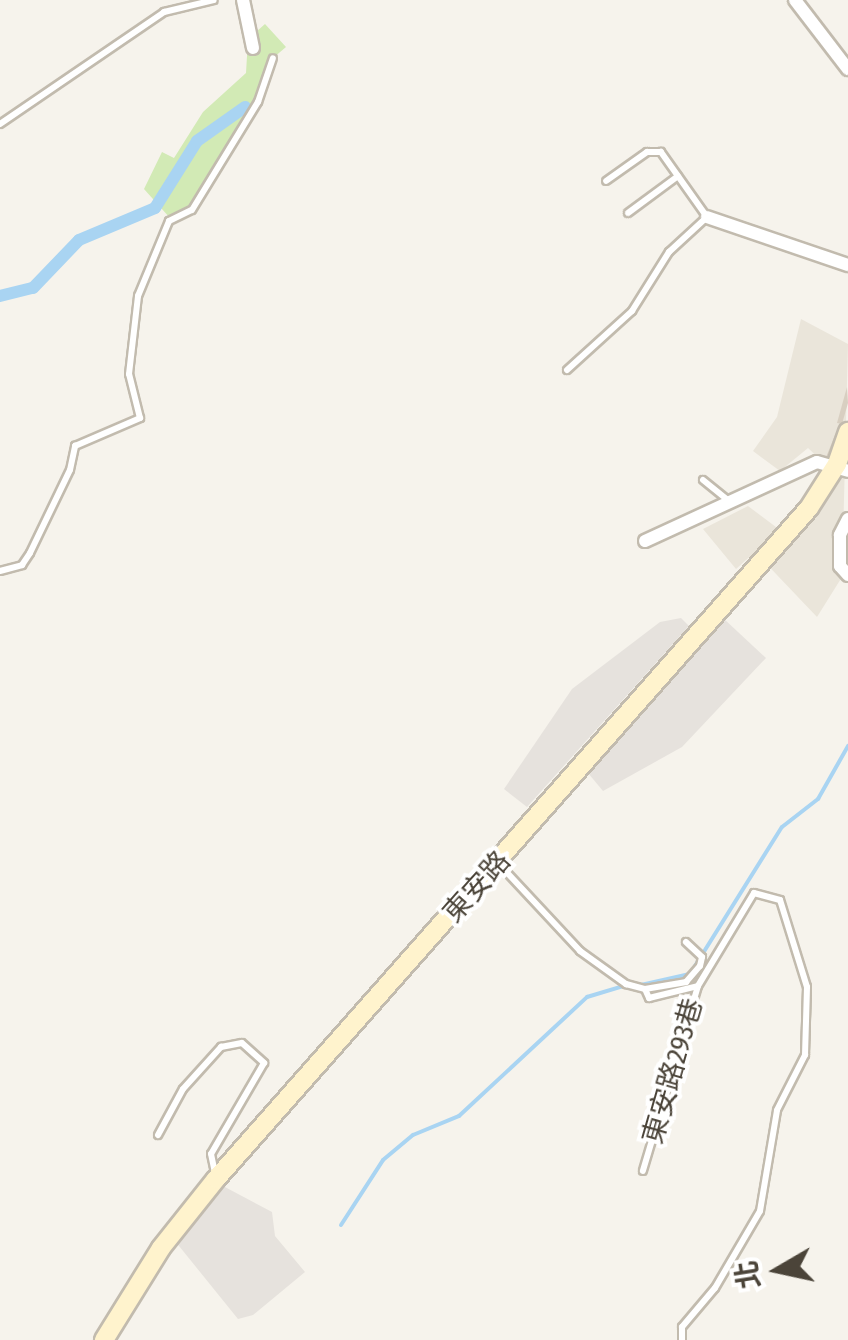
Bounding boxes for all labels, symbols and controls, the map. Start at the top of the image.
street label: 東安路 [436,845,518,929]
street label: 東安路293巷 [636,994,710,1148]
north arrow [728,1220,828,1320]
text: 北 [729,1258,766,1291]

